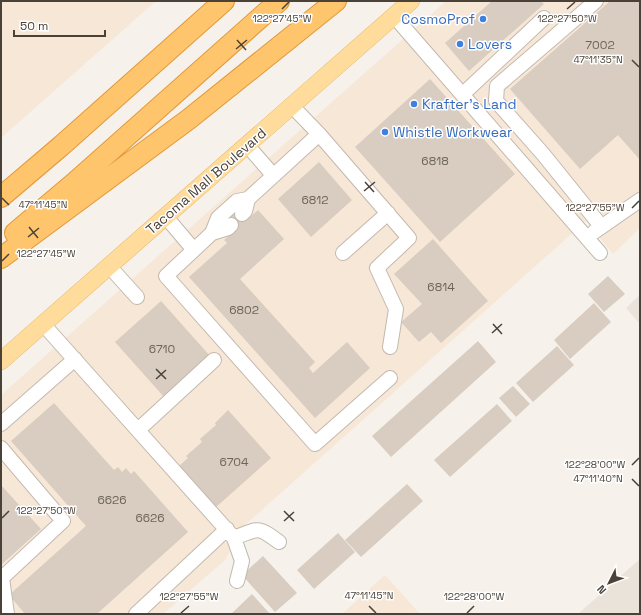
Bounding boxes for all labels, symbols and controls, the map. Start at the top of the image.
place label: CosmoProf [401,10,475,28]
scale bar [14,12,105,38]
text: 122°27'45"W [253,12,312,25]
text: 122°27'50"W [537,12,597,25]
marker: CosmoProf [478,14,488,24]
text: 50 m [20,18,48,34]
place label: Lovers [468,35,512,53]
house number: 7002 [585,37,615,53]
marker: Lovers [455,39,465,49]
text: 47°11'35"N [573,53,623,66]
place label: Krafter's Land [422,95,517,113]
marker: Krafter's Land [409,99,419,109]
place label: Whistle Workwear [393,123,512,141]
street label: Tacoma Mall Boulevard [142,124,270,238]
marker: Whistle Workwear [380,127,390,137]
house number: 6818 [421,153,449,169]
house number: 6812 [301,192,329,208]
text: 47°11'45"N [19,198,67,211]
text: 122°27'55"W [565,201,625,214]
text: 122°27'45"W [17,247,76,260]
house number: 6814 [427,279,455,295]
house number: 6802 [229,302,259,318]
house number: 6710 [149,341,175,357]
house number: 6704 [219,454,249,470]
text: 122°28'00"W [565,458,626,471]
text: 47°11'40"N [573,472,623,485]
house number: 6626 [97,492,127,508]
text: 122°27'50"W [16,504,76,517]
house number: 6626 [135,510,165,526]
north arrow [589,563,629,603]
text: N [594,582,609,597]
text: 47°11'45"N [345,589,393,602]
text: 122°27'55"W [159,590,219,603]
text: 122°28'00"W [444,590,505,603]

